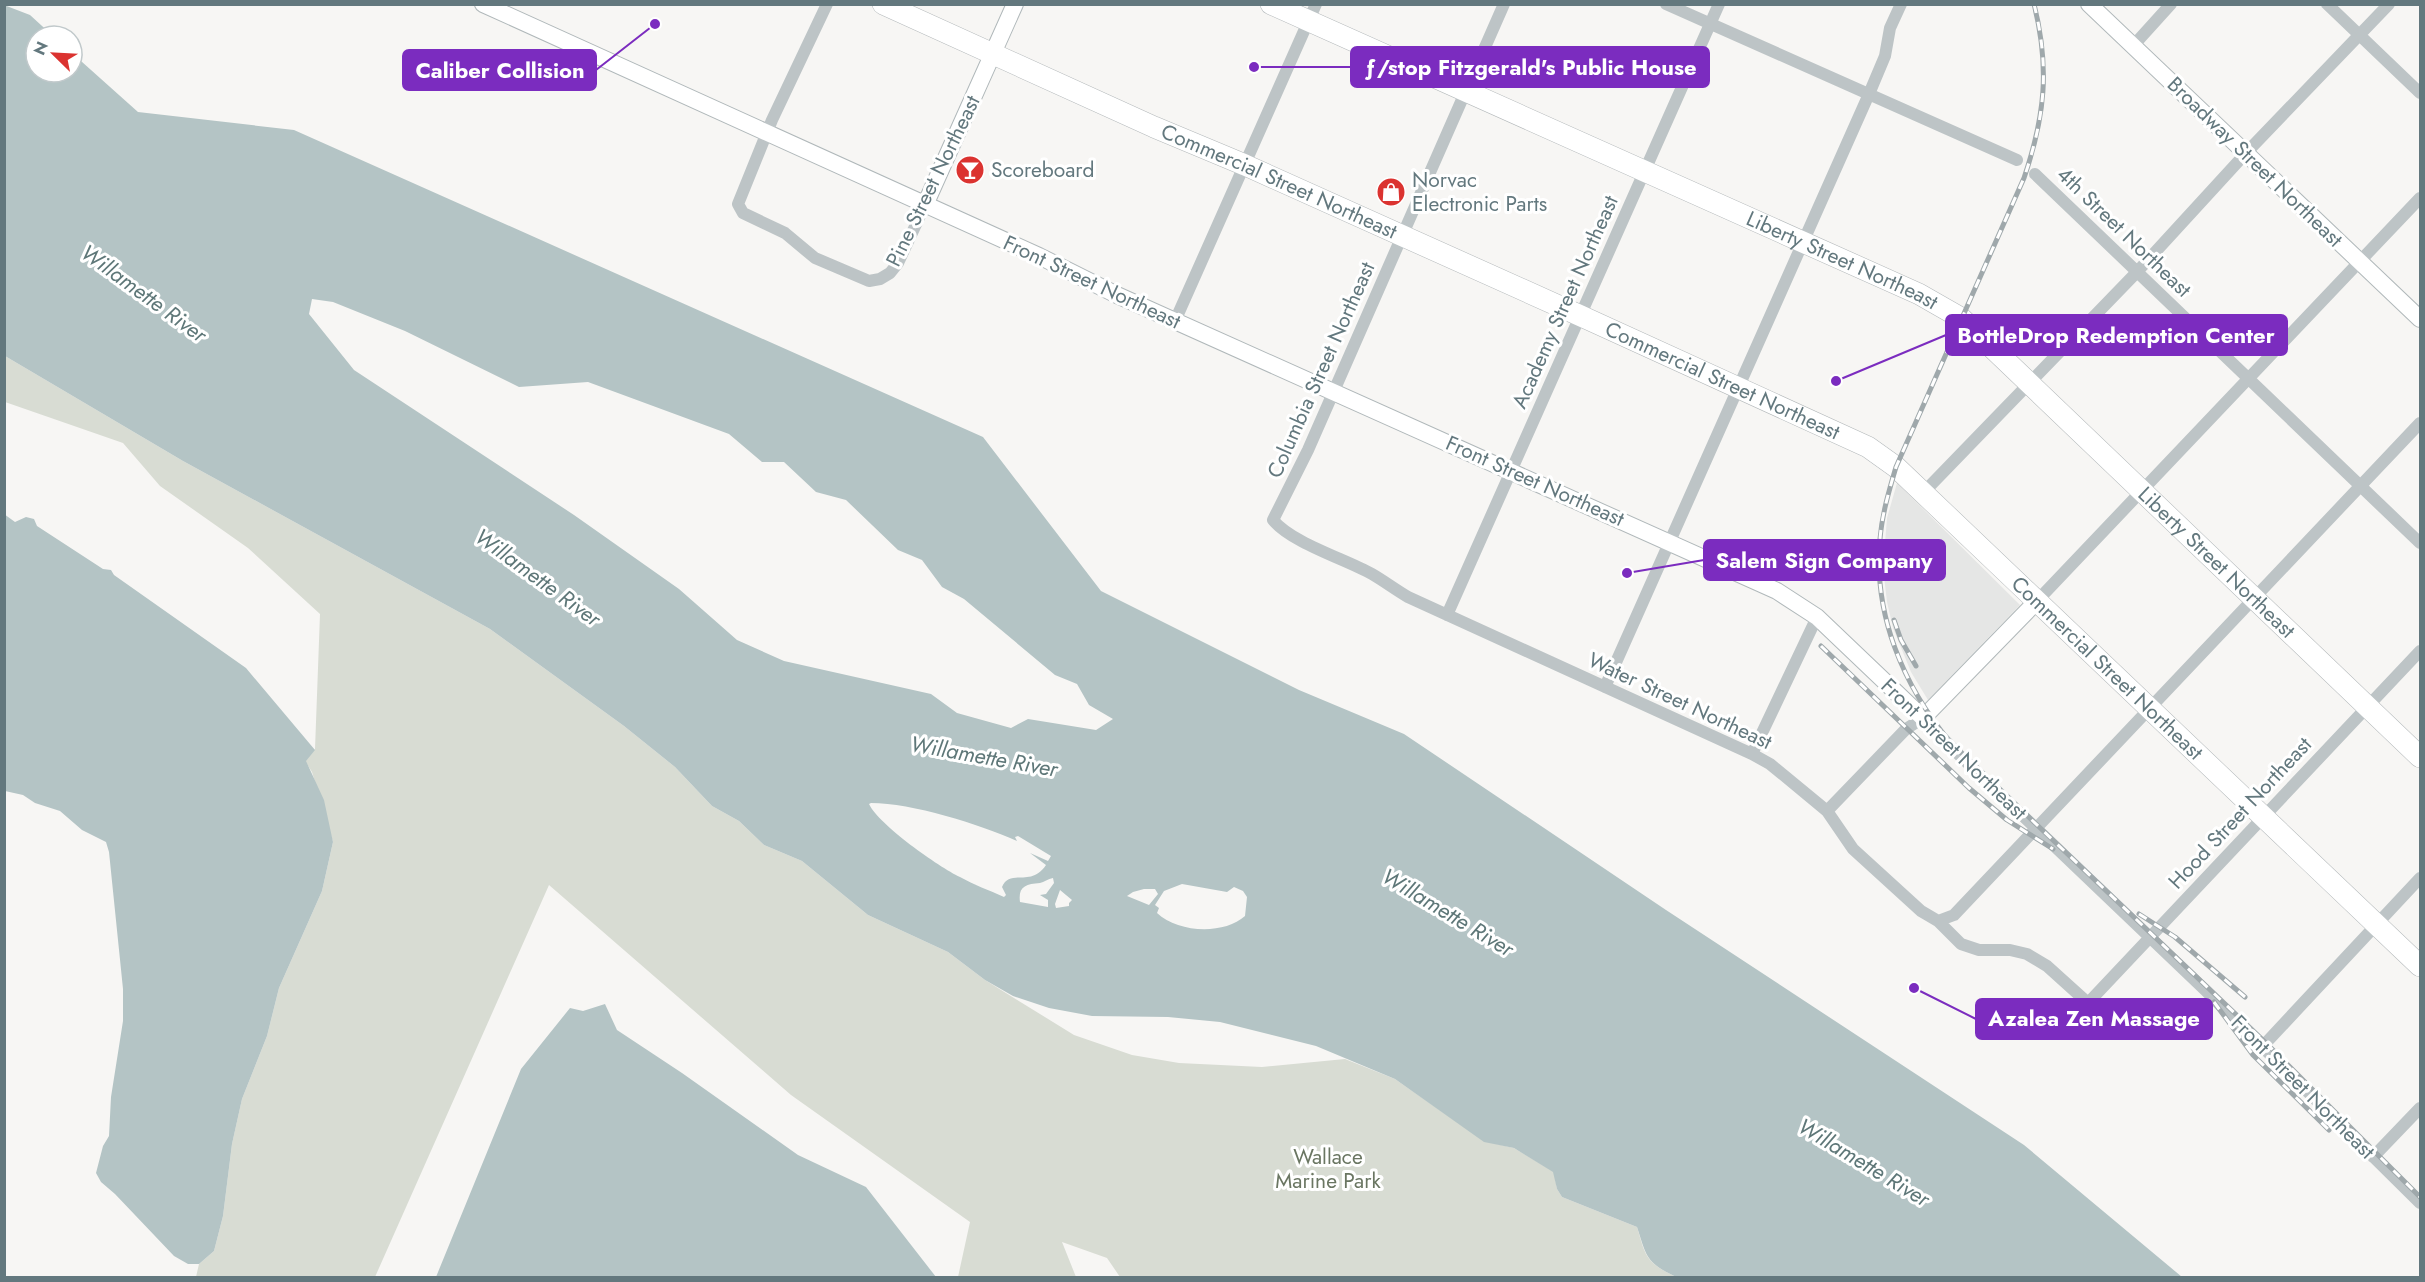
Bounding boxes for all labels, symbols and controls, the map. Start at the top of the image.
north arrow [24,24,84,84]
text: N [28,38,54,59]
callout: ƒ/stop Fitzgerald's Public House [1351,47,1709,87]
callout: Caliber Collision [403,50,596,90]
text: ƒ/stop Fitzgerald's Public House [1363,51,1697,83]
text: Caliber Collision [415,54,585,86]
street label: Broadway Street Northeast [2160,70,2350,254]
street label: Pine Street Northeast [879,90,987,272]
street label: Commercial Street Northeast [1156,117,1402,246]
bar icon: Scoreboard [954,154,986,186]
place label: Scoreboard [991,155,1094,185]
street label: 4th Street Northeast [2050,160,2198,304]
place label: Norvac Electronic Parts [1412,165,1547,219]
shop icon: Norvac Electronic Parts [1375,176,1407,208]
street label: Academy Street Northeast [1504,191,1626,413]
street label: Liberty Street Northeast [1742,204,1944,317]
street label: Front Street Northeast [998,228,1186,336]
water label: Willamette River [74,236,215,351]
street label: Columbia Street Northeast [1260,257,1382,483]
street label: Commercial Street Northeast [1600,314,1845,447]
callout: BottleDrop Redemption Center [1946,315,2287,355]
text: BottleDrop Redemption Center [1957,319,2275,351]
street label: Front Street Northeast [1441,428,1629,534]
street label: Liberty Street Northeast [2131,480,2302,645]
water label: Willamette River [468,520,609,635]
callout: Salem Sign Company [1704,540,1945,580]
text: Salem Sign Company [1715,544,1933,576]
street label: Commercial Street Northeast [2004,569,2210,767]
street label: Water Street Northeast [1583,645,1777,757]
street label: Front Street Northeast [1874,671,2034,827]
water label: Willamette River [908,727,1062,785]
street label: Hood Street Northeast [2161,730,2319,896]
water label: Willamette River [1376,860,1522,965]
callout: Azalea Zen Massage [1976,999,2212,1039]
text: Azalea Zen Massage [1987,1002,2200,1034]
street label: Front Street Northeast [2224,1008,2382,1166]
water label: Willamette River [1792,1110,1938,1215]
park label: Wallace Marine Park [1275,1142,1381,1196]

